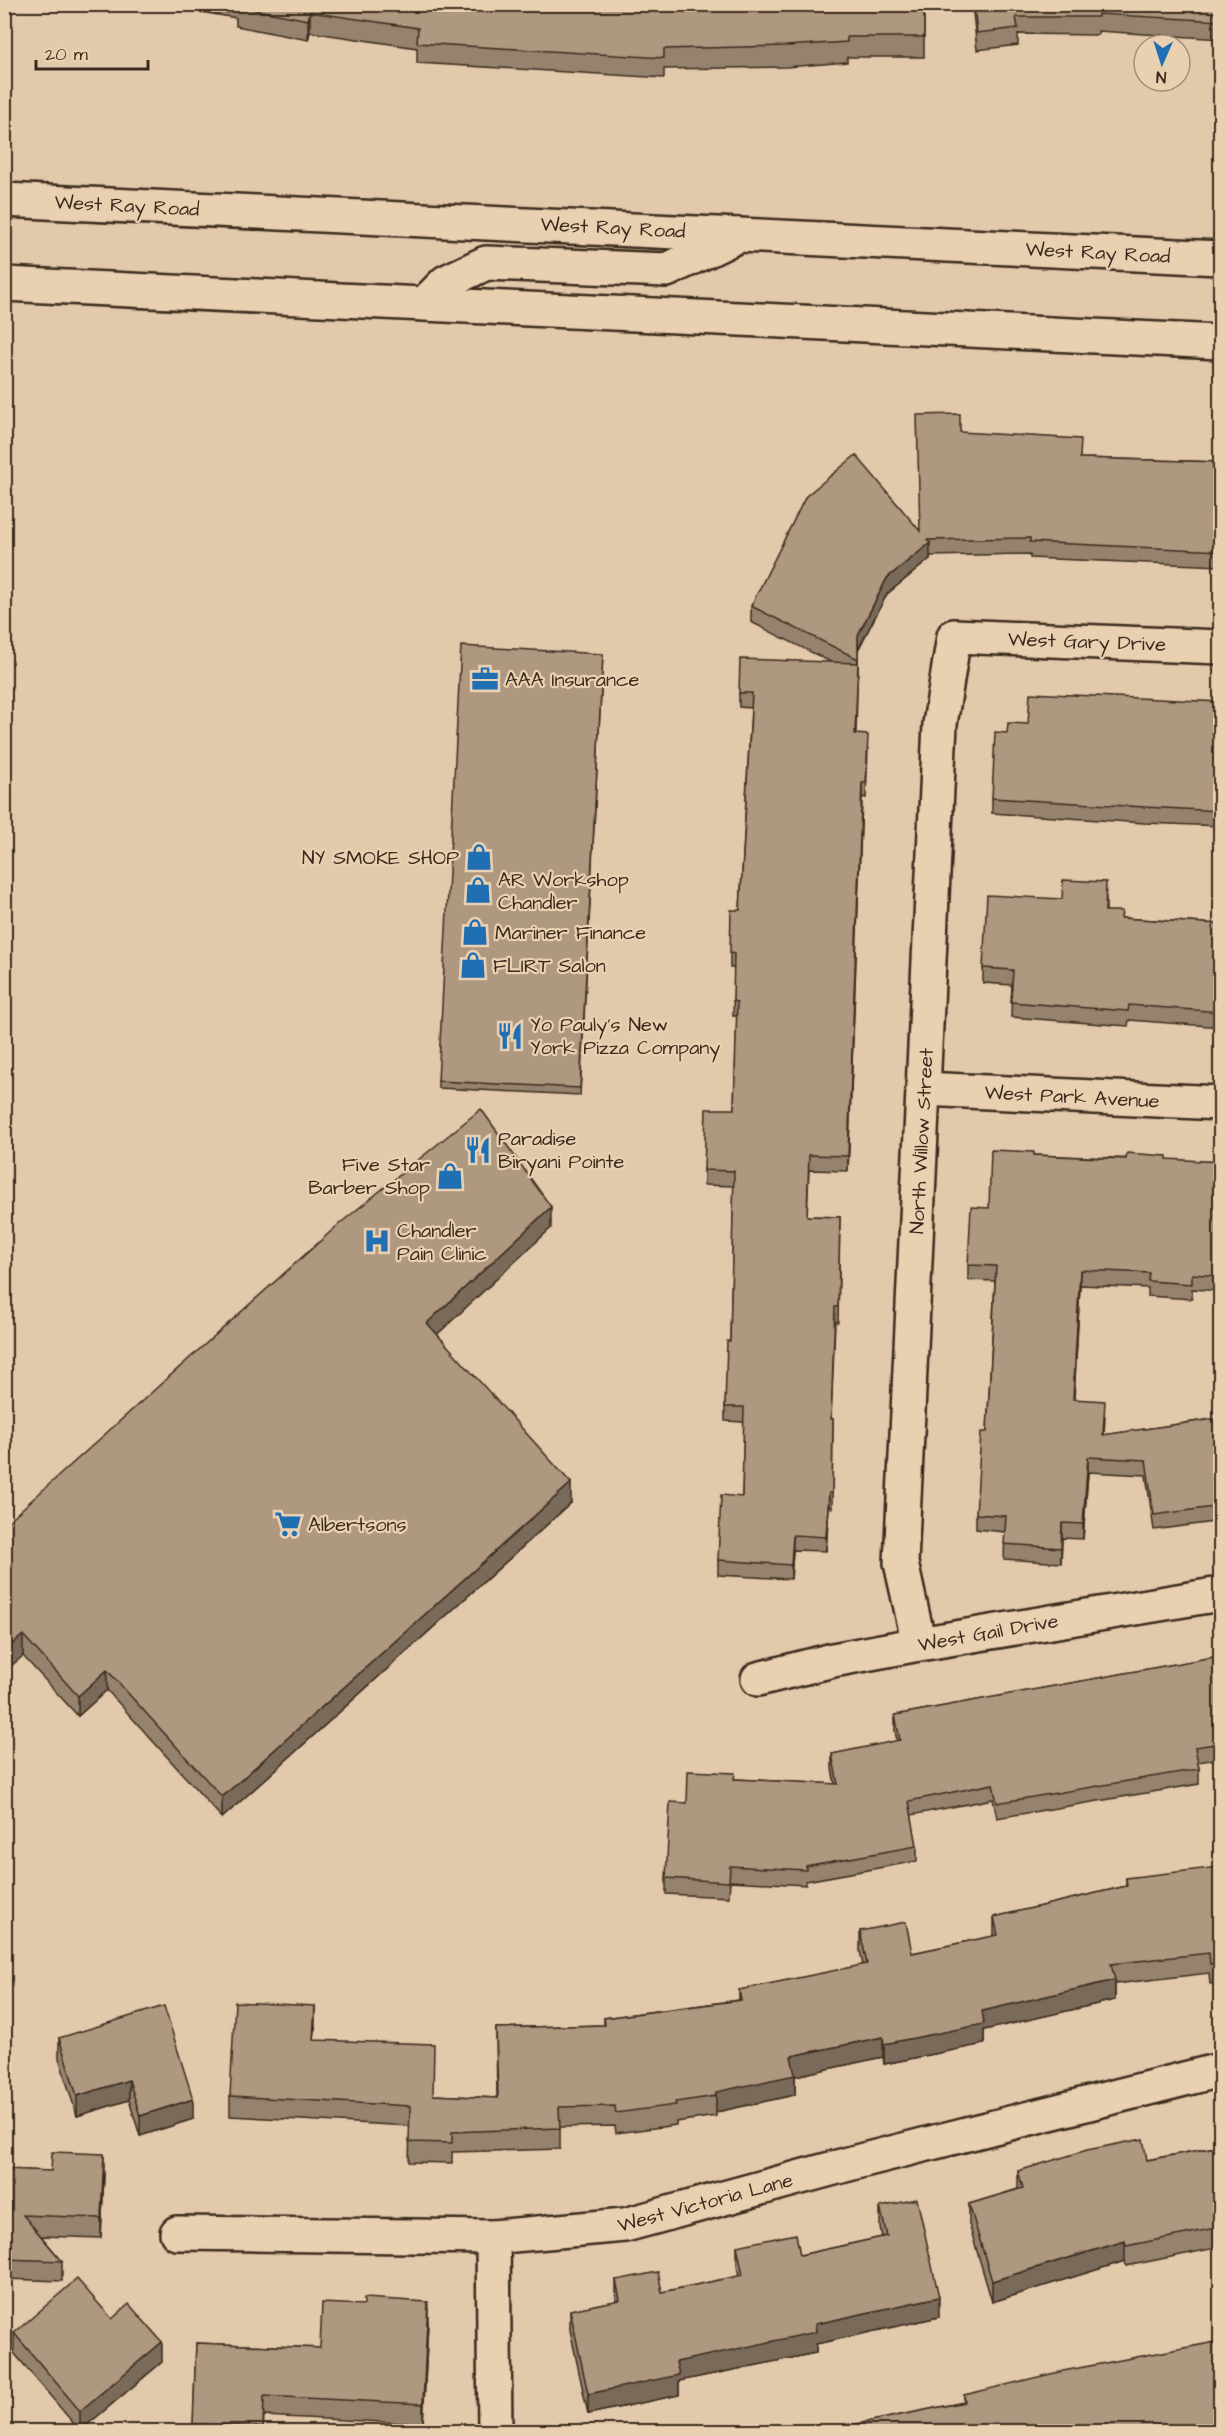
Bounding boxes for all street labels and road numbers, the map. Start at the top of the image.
street label: West Ray Road [54,188,200,225]
street label: West Ray Road [540,210,686,247]
street label: West Ray Road [1025,235,1171,272]
street label: West Gary Drive [1007,625,1167,660]
street label: North Willow Street [903,1047,941,1235]
street label: West Park Avenue [984,1078,1160,1116]
street label: West Gail Drive [916,1607,1061,1659]
street label: West Victoria Lane [614,2166,796,2240]

